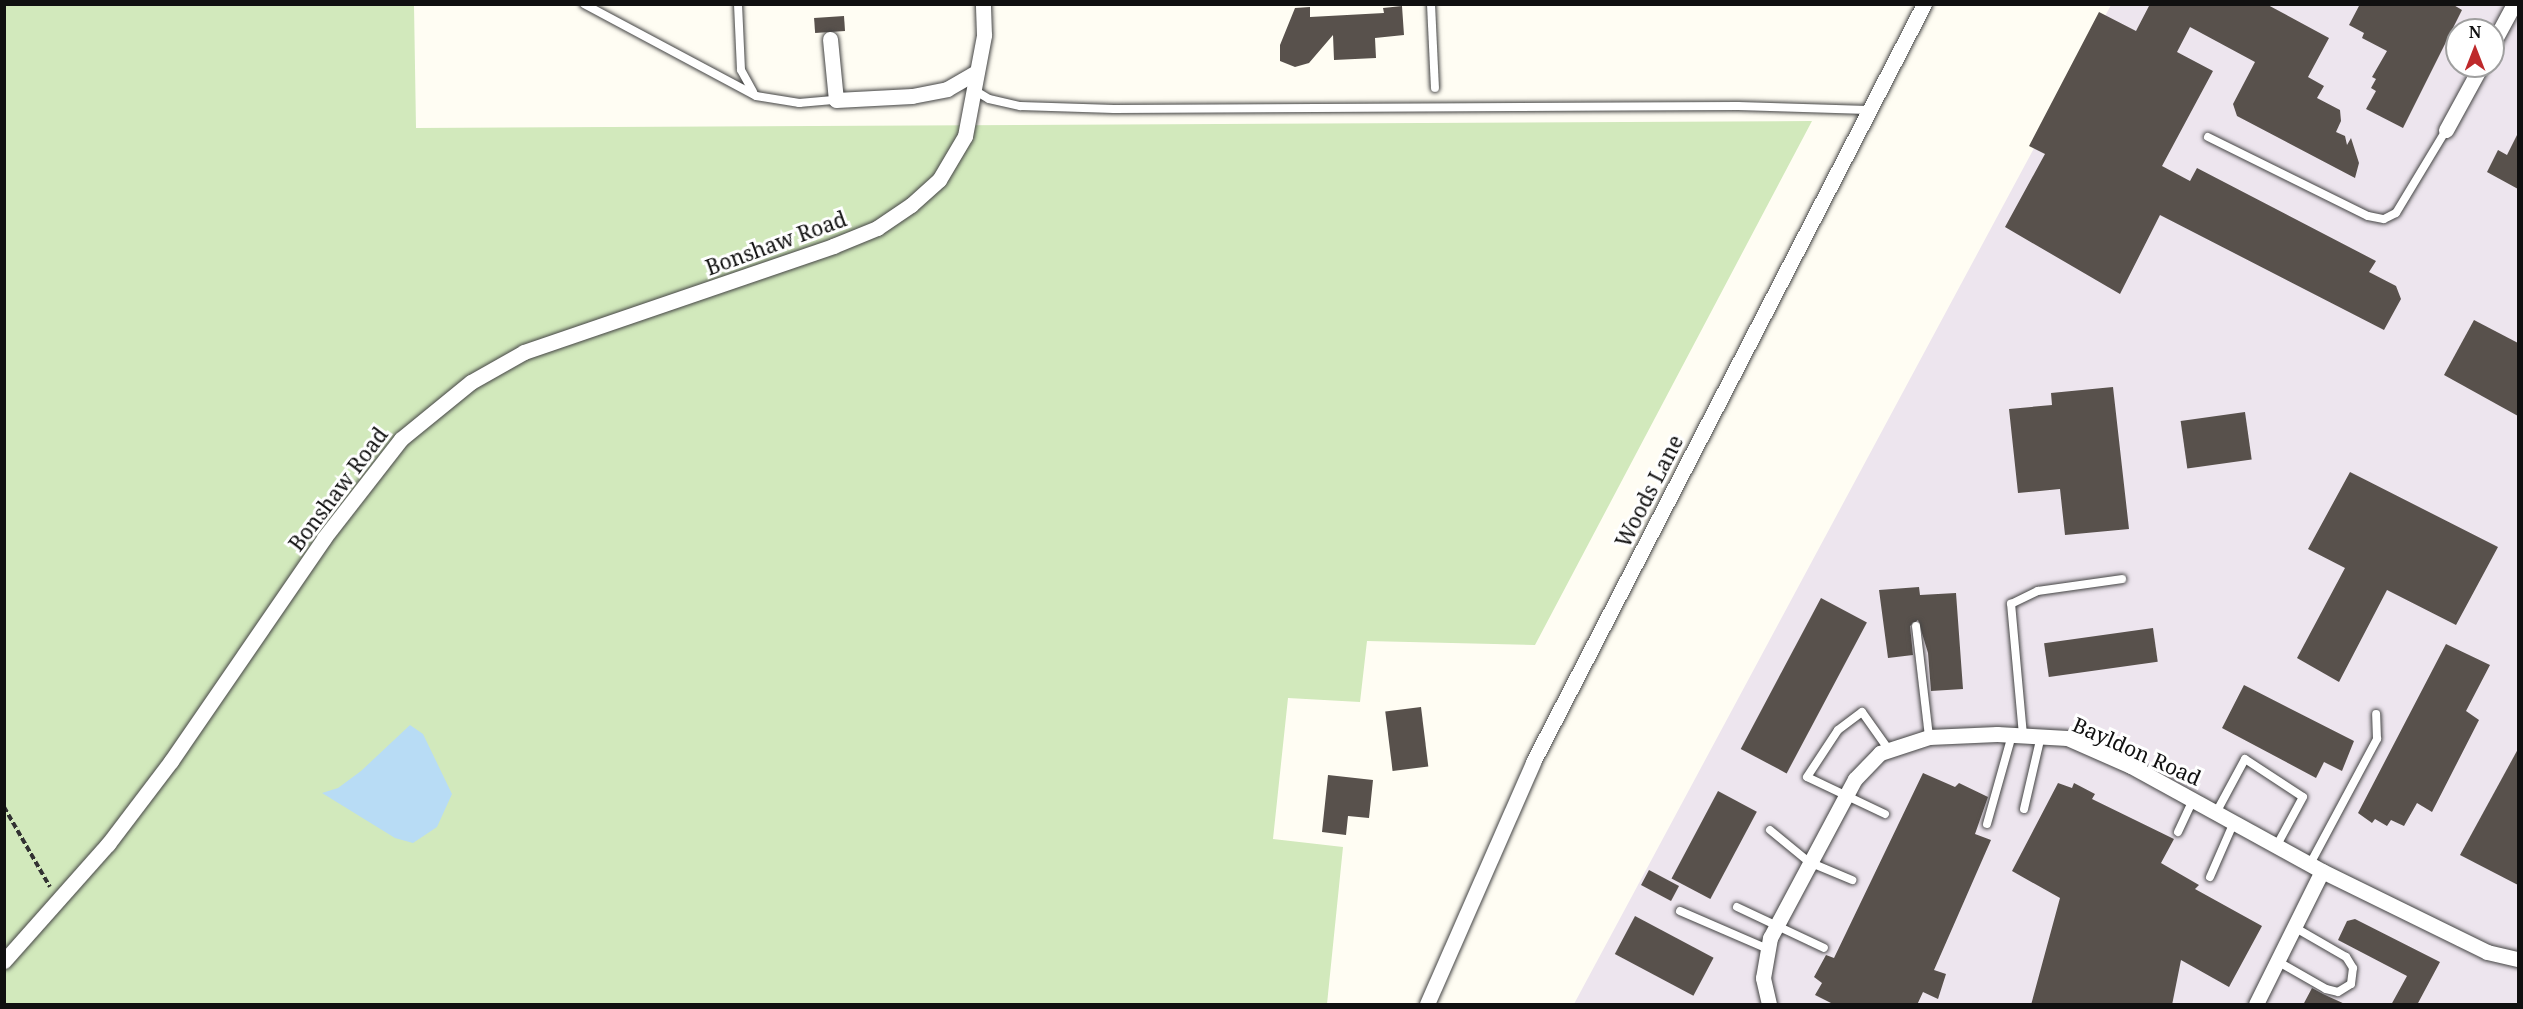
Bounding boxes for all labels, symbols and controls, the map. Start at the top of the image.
north arrow [2445,18,2505,78]
text: N [2469,21,2481,43]
street label: Bonshaw Road [702,206,850,280]
street label: Bonshaw Road [283,422,393,556]
street label: Woods Lane [1610,431,1688,551]
street label: Bayldon Road [2069,711,2205,791]

